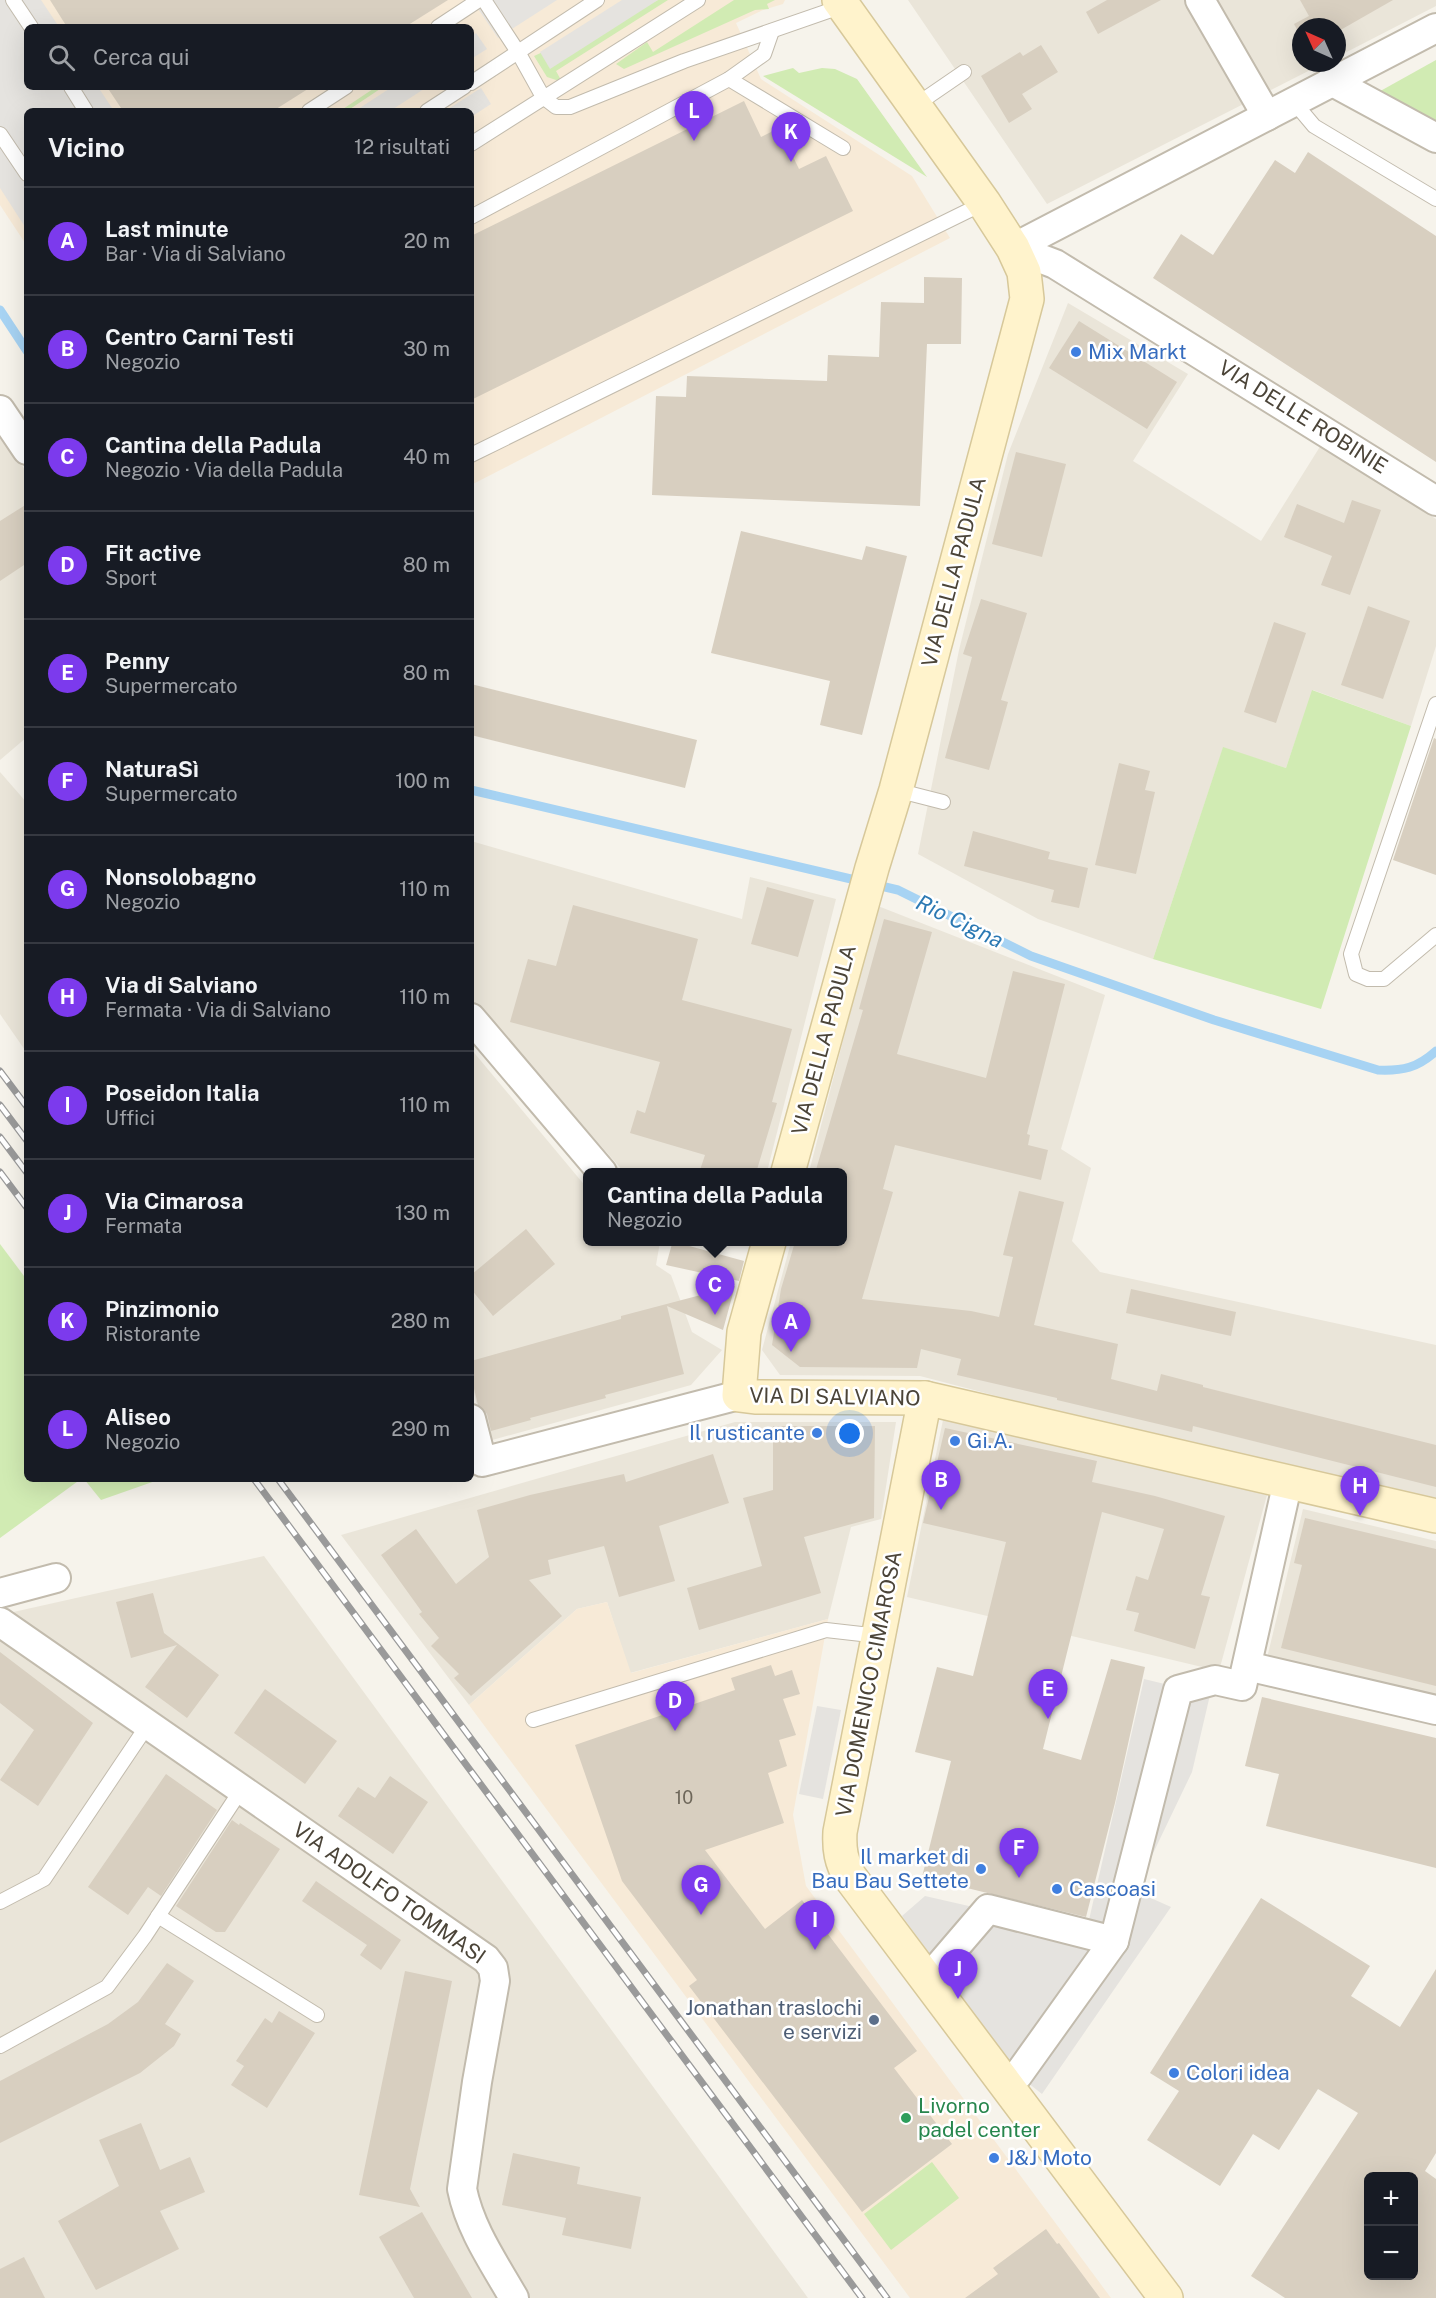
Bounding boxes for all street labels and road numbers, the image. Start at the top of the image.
street label: VIA DELLE ROBINIE [1214,354,1392,479]
street label: VIA DELLA PADULA [916,474,991,670]
street label: VIA DELLA PADULA [786,942,861,1138]
street label: VIA DI SALVIANO [749,1383,921,1410]
street label: VIA DOMENICO CIMAROSA [830,1549,907,1819]
street label: VIA ADOLFO TOMMASI [288,1817,490,1969]

